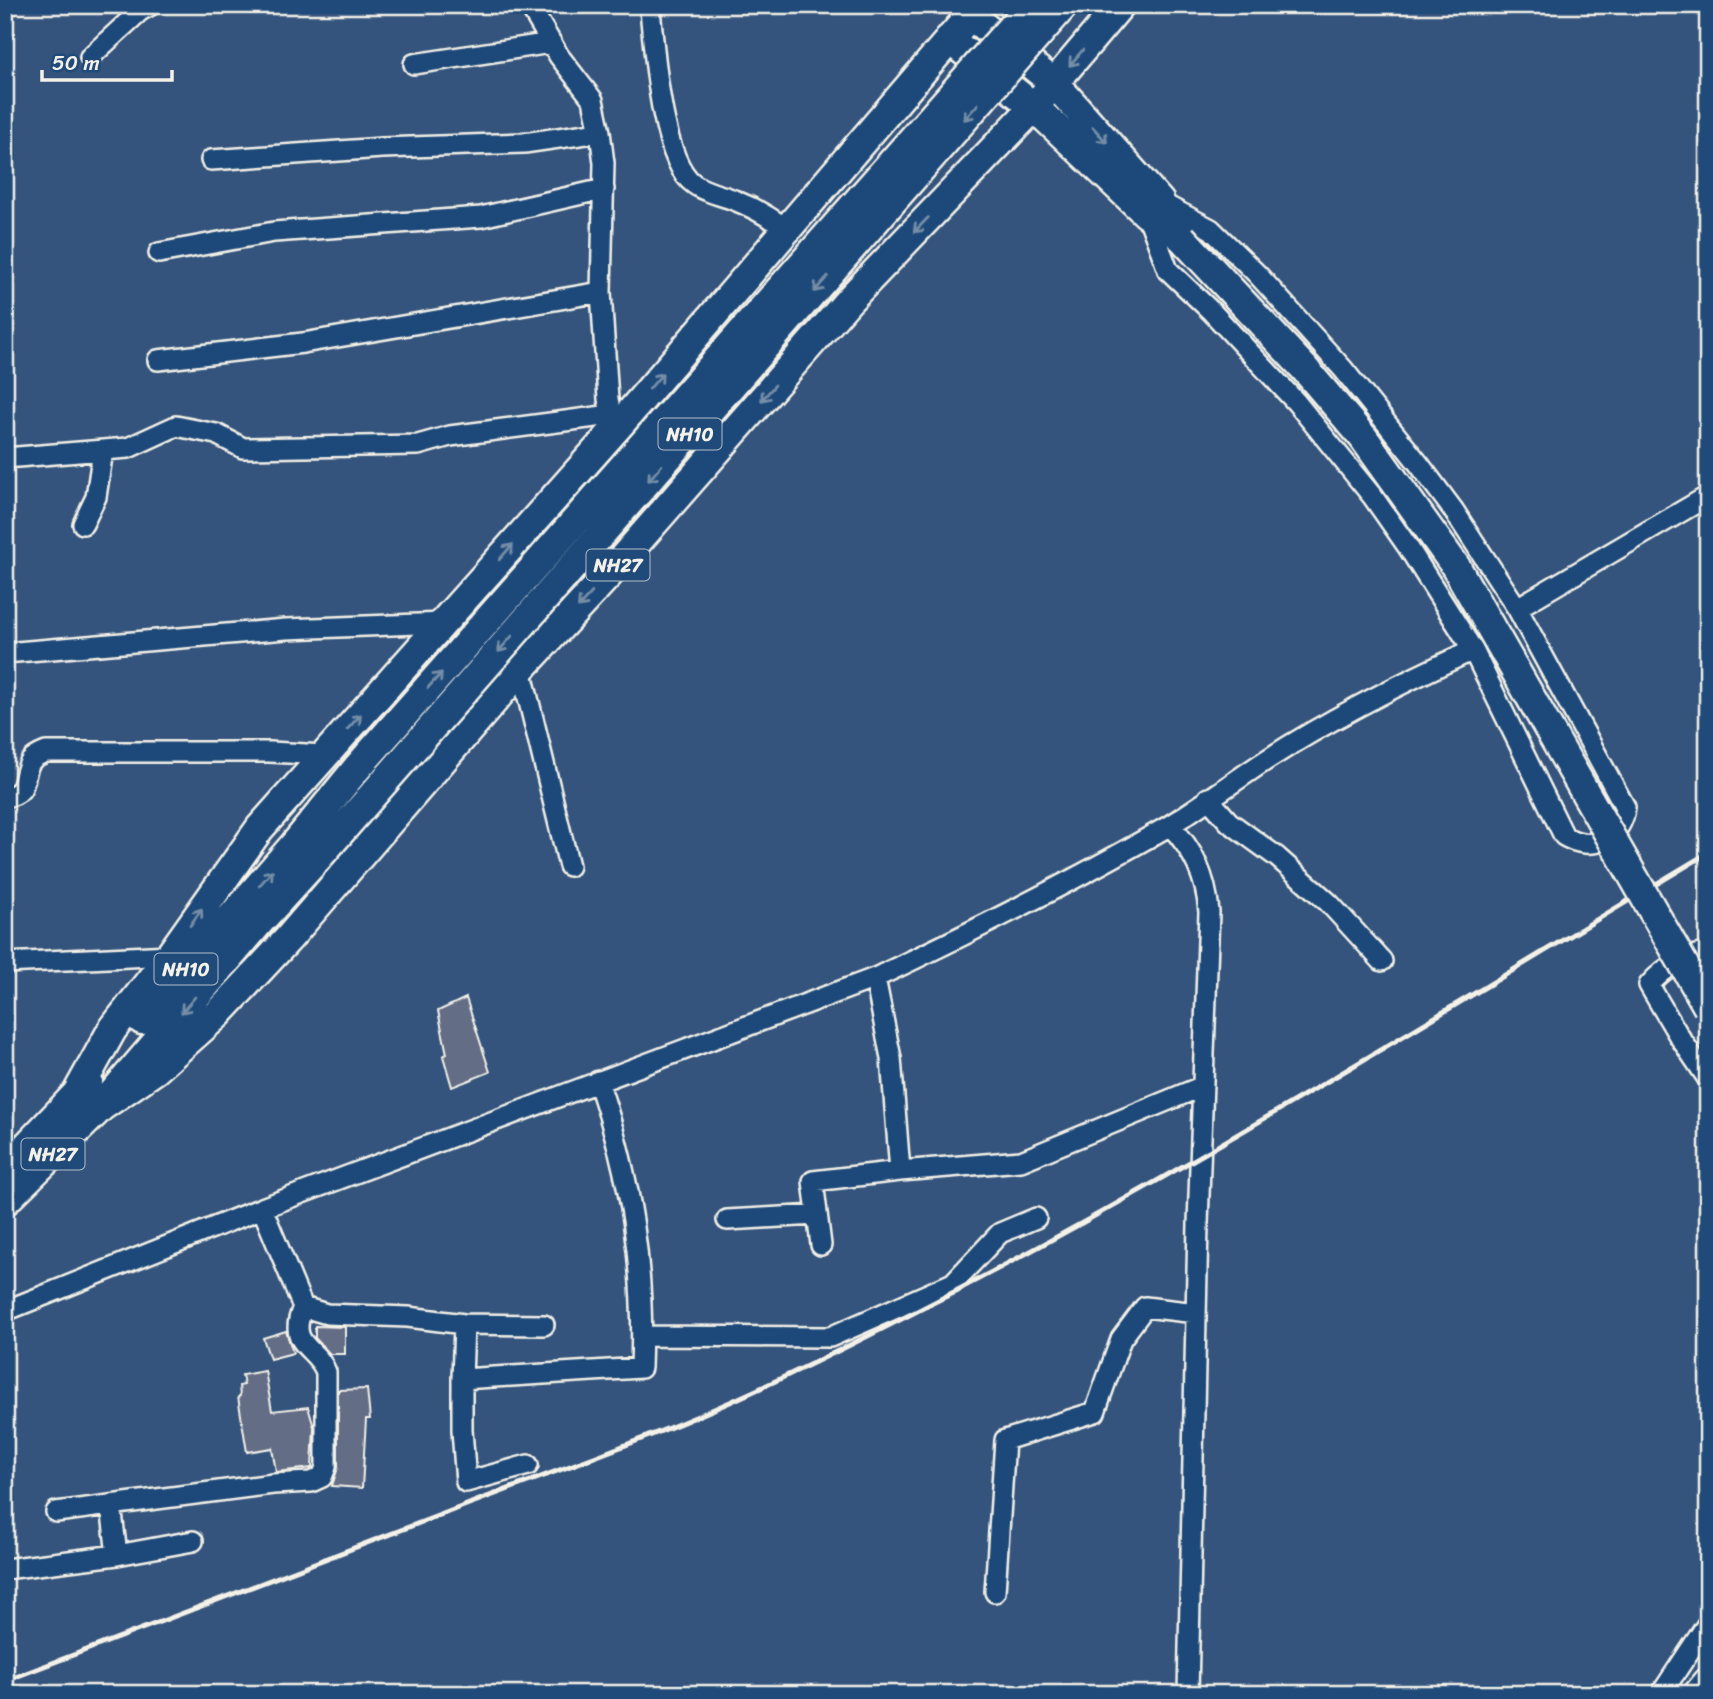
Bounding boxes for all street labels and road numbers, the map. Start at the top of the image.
road number: NH10 [658,418,722,449]
road number: NH27 [586,550,650,580]
road number: NH10 [154,953,218,984]
road number: NH27 [22,1138,84,1170]

